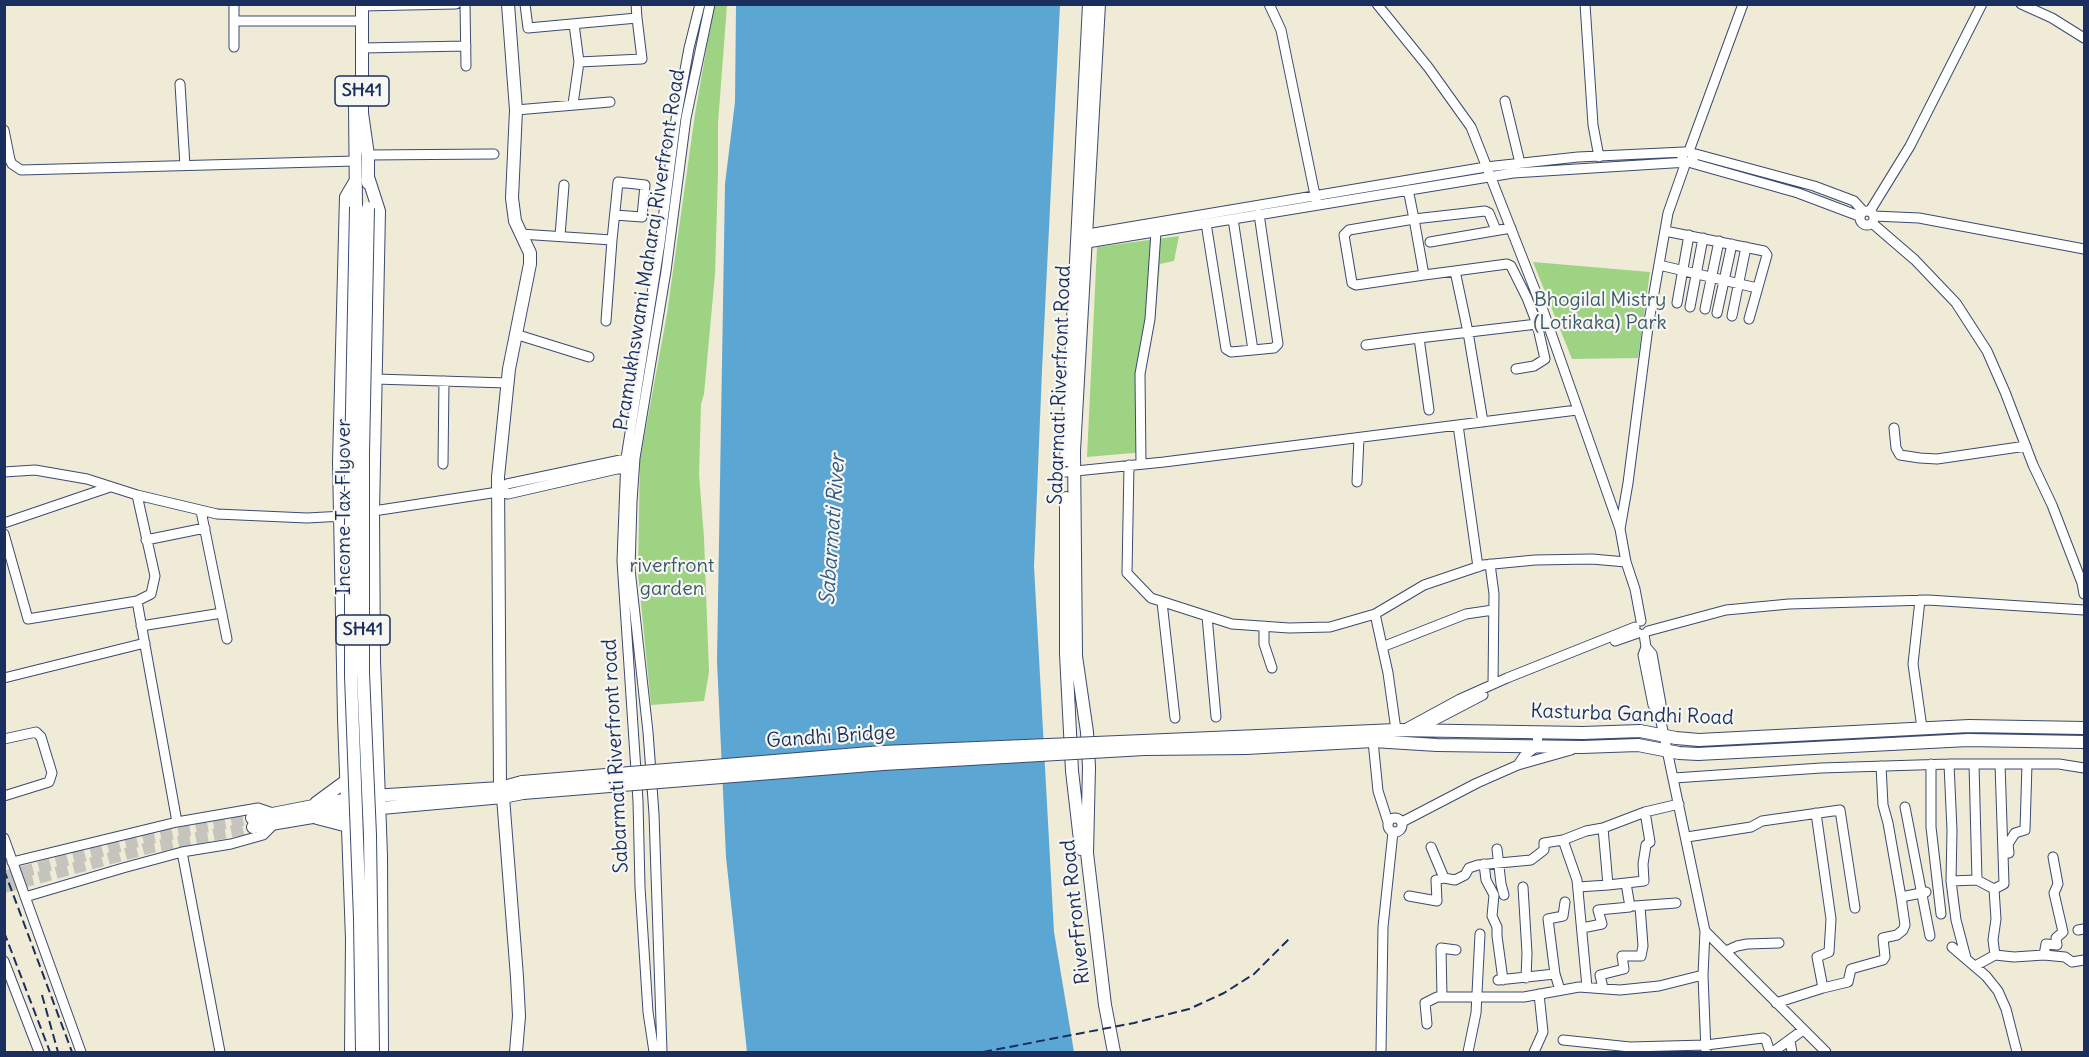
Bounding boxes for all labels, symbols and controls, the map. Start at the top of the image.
street label: Pramukhswami Maharaj Riverfront Road [610,68,690,432]
road number: SH41 [335,76,389,106]
street label: Sabarmati Riverfront Road [1044,265,1076,505]
park label: Bhogilal Mistry (Lotikaka) Park [1533,288,1667,335]
street label: Income Tax Flyover [332,419,356,595]
water label: Sabarmati River [815,454,851,606]
park label: riverfront garden [629,554,715,601]
road number: SH41 [336,615,390,645]
street label: Sabarmati Riverfront road [598,638,634,874]
street label: Kasturba Gandhi Road [1530,699,1734,731]
street label: Gandhi Bridge [766,721,896,753]
street label: RiverFront Road [1056,838,1096,986]

